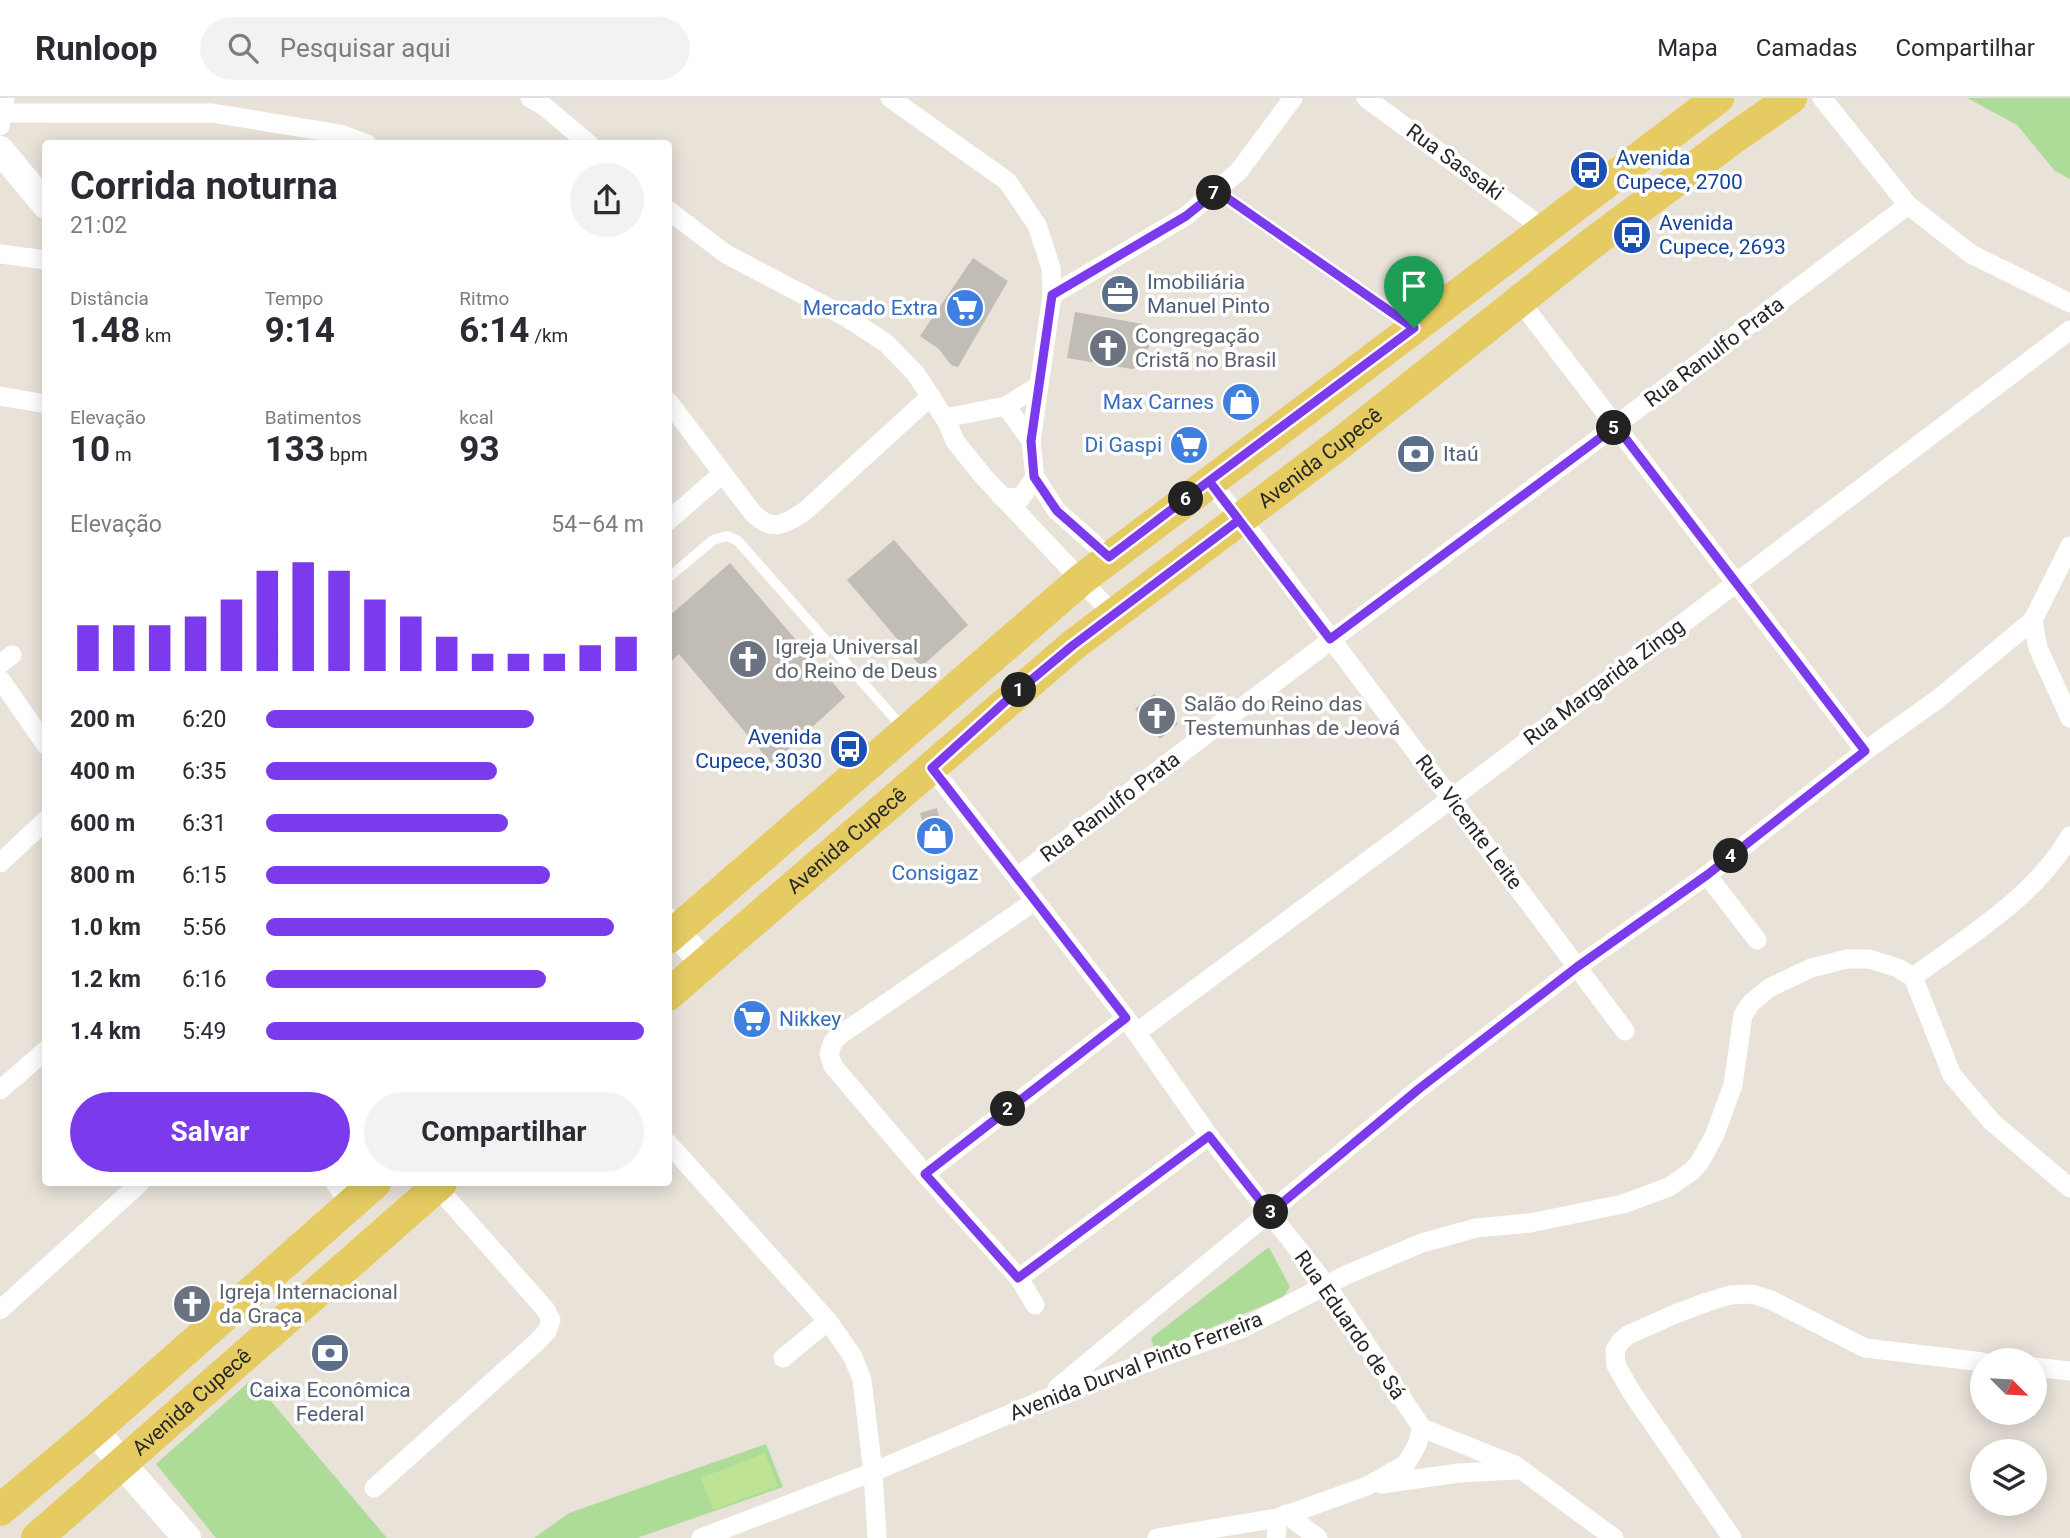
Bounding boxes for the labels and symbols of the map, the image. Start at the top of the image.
street label: Rua Sassaki [1402,119,1508,205]
place label: Avenida Cupece, 2700 [1616,146,1743,194]
bus stop icon: Avenida Cupece, 2700 [1568,149,1610,191]
pin: 7 [1196,176,1232,210]
place label: Avenida Cupece, 2693 [1659,211,1786,259]
bus stop icon: Avenida Cupece, 2693 [1611,214,1653,256]
pin [1384,256,1444,328]
place label: Imobiliária Manuel Pinto [1147,270,1270,318]
office icon: Imobiliária Manuel Pinto [1099,273,1141,315]
supermarket icon: Mercado Extra [944,287,986,329]
street label: Rua Ranulfo Prata [1640,292,1788,412]
place label: Mercado Extra [803,296,938,320]
place label: Congregação Cristã no Brasil [1135,324,1276,372]
church icon: Congregação Cristã no Brasil [1087,327,1129,369]
shop icon: Max Carnes [1220,381,1262,423]
place label: Max Carnes [1103,390,1214,414]
street label: Avenida Cupecê [1253,403,1387,513]
pin: 5 [1596,410,1632,446]
supermarket icon: Di Gaspi [1168,424,1210,466]
place label: Di Gaspi [1084,433,1162,457]
bank icon: Itaú [1395,433,1437,475]
place label: Itaú [1443,442,1479,466]
pin: 6 [1168,482,1204,516]
street label: Rua Margarida Zingg [1519,614,1689,750]
place label: Igreja Universal do Reino de Deus [775,635,938,683]
church icon: Igreja Universal do Reino de Deus [727,638,769,680]
pin: 1 [1002,672,1036,708]
place label: Salão do Reino das Testemunhas de Jeová [1184,692,1400,740]
church icon: Salão do Reino das Testemunhas de Jeová [1136,695,1178,737]
place label: Avenida Cupece, 3030 [695,725,822,773]
bus stop icon: Avenida Cupece, 3030 [828,728,870,770]
street label: Rua Ranulfo Prata [1036,747,1184,867]
street label: Rua Vicente Leite [1411,750,1527,894]
street label: Avenida Cupecê [782,783,911,899]
shop icon: Consigaz [914,815,956,857]
pin: 4 [1714,838,1748,874]
place label: Consigaz [892,861,978,885]
supermarket icon: Nikkey [731,998,773,1040]
place label: Nikkey [779,1007,841,1031]
pin: 2 [990,1091,1026,1126]
pin: 3 [1254,1194,1288,1230]
street label: Rua Eduardo de Sá [1290,1246,1410,1404]
place label: Igreja Internacional da Graça [219,1280,398,1328]
church icon: Igreja Internacional da Graça [171,1283,213,1325]
street label: Avenida Durval Pinto Ferreira [1006,1307,1266,1425]
bank icon: Caixa Econômica Federal [309,1332,351,1374]
street label: Avenida Cupecê [128,1344,256,1461]
north arrow [1970,1348,2048,1424]
place label: Caixa Econômica Federal [249,1378,411,1426]

